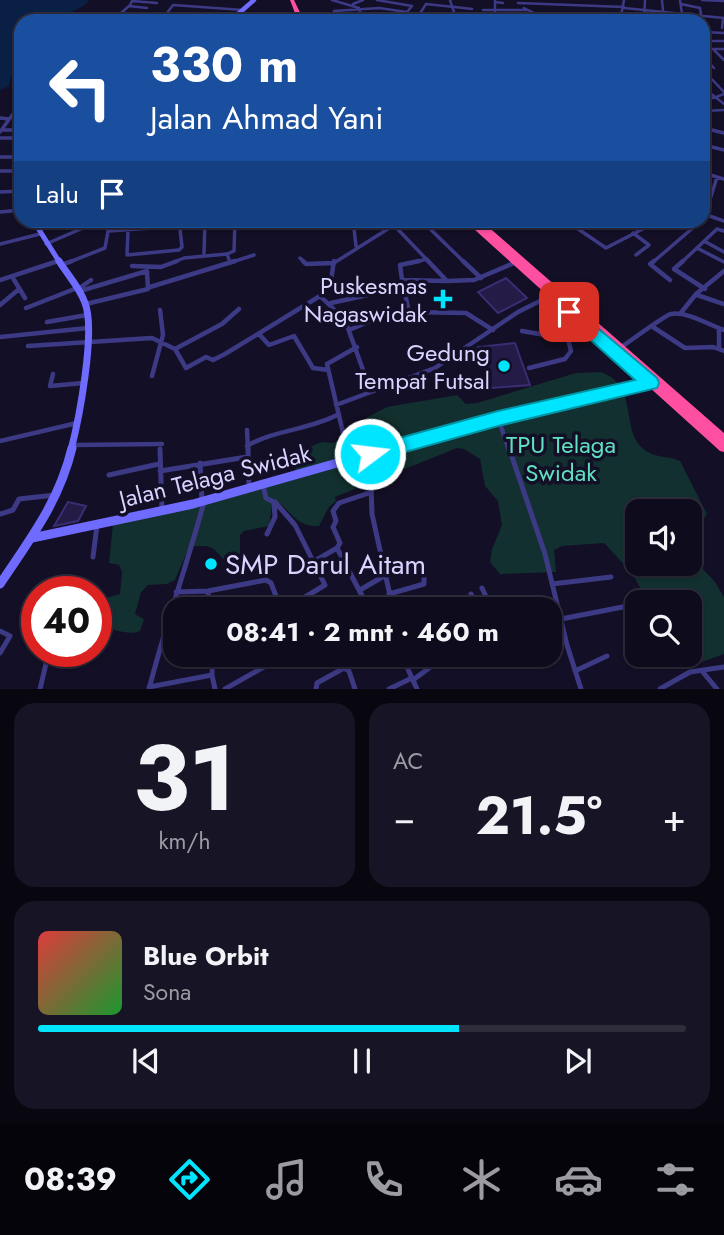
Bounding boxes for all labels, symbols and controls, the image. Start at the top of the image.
text: 330 m [150,30,298,100]
icon: left [35,42,126,133]
text: Jalan Ahmad Yani [150,95,384,141]
text: Lalu [35,175,79,213]
icon: arrive [93,175,131,213]
place label: Puskesmas Nagaswidak [304,268,427,331]
pin [539,282,599,342]
marker: Puskesmas Nagaswidak [433,289,453,309]
icon: arrive [550,293,588,331]
place label: Gedung Tempat Futsal [355,335,490,398]
marker: Gedung Tempat Futsal [496,358,512,374]
position arrow [333,417,407,491]
park label: TPU Telaga Swidak [506,427,616,490]
street label: Jalan Telaga Swidak [113,435,315,517]
map controls [625,499,702,667]
button: sound [625,499,702,576]
place label: SMP Darul Aitam [225,544,426,585]
marker: SMP Darul Aitam [203,556,219,572]
speed limit sign: 40 [21,576,112,667]
button: search [625,590,702,667]
text: 08:41 · 2 mnt · 460 m [226,613,499,651]
text: 31 [133,713,236,844]
text: AC [393,744,423,778]
text: 21.5° [476,778,602,854]
text: − [393,790,415,845]
text: + [663,790,686,845]
text: km/h [159,824,210,858]
text: Blue Orbit [143,937,268,975]
text: Sona [143,975,191,1009]
icon: previous [127,1042,165,1080]
icon: pause [343,1042,381,1080]
icon: next [559,1042,597,1080]
icon: directions [165,1155,214,1204]
icon: music [262,1155,311,1204]
icon: phone [359,1155,408,1204]
icon: climate [457,1155,506,1204]
icon: car [554,1155,603,1204]
icon: filters [651,1155,700,1204]
text: 08:39 [24,1156,117,1202]

